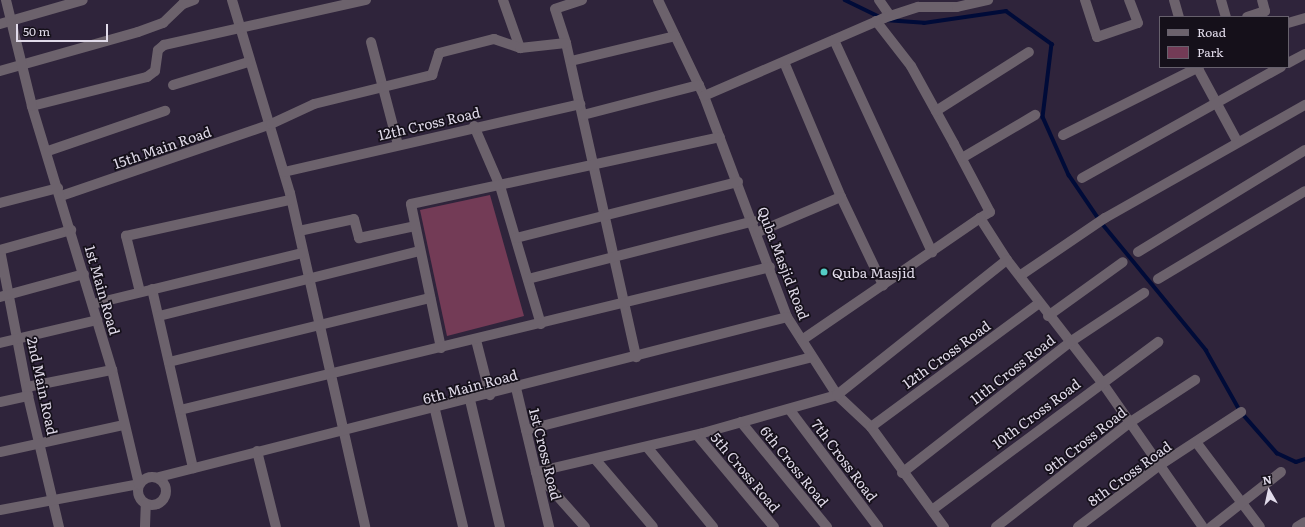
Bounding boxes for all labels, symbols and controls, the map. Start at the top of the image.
scale bar [18,16,110,42]
legend [1159,16,1289,68]
text: 50 m [23,22,50,40]
text: Road [1197,23,1226,41]
text: Park [1197,43,1223,61]
street label: 12th Cross Road [376,103,482,143]
street label: 15th Main Road [111,122,213,172]
street label: Quba Masjid Road [755,204,813,322]
street label: 1st Main Road [82,243,124,337]
place label: Quba Masjid [832,264,915,280]
marker: Quba Masjid [819,267,829,277]
street label: 12th Cross Road [899,317,993,391]
street label: 11th Cross Road [966,331,1058,407]
street label: 2nd Main Road [24,336,62,436]
street label: 6th Main Road [421,365,519,407]
street label: 10th Cross Road [989,375,1083,451]
street label: 9th Cross Road [1041,403,1129,477]
street label: 1st Cross Road [526,406,566,502]
street label: 7th Cross Road [809,416,881,504]
street label: 6th Cross Road [757,422,833,510]
street label: 5th Cross Road [708,429,784,515]
street label: 8th Cross Road [1084,437,1174,509]
north arrow [1249,471,1289,511]
text: N [1261,471,1273,488]

